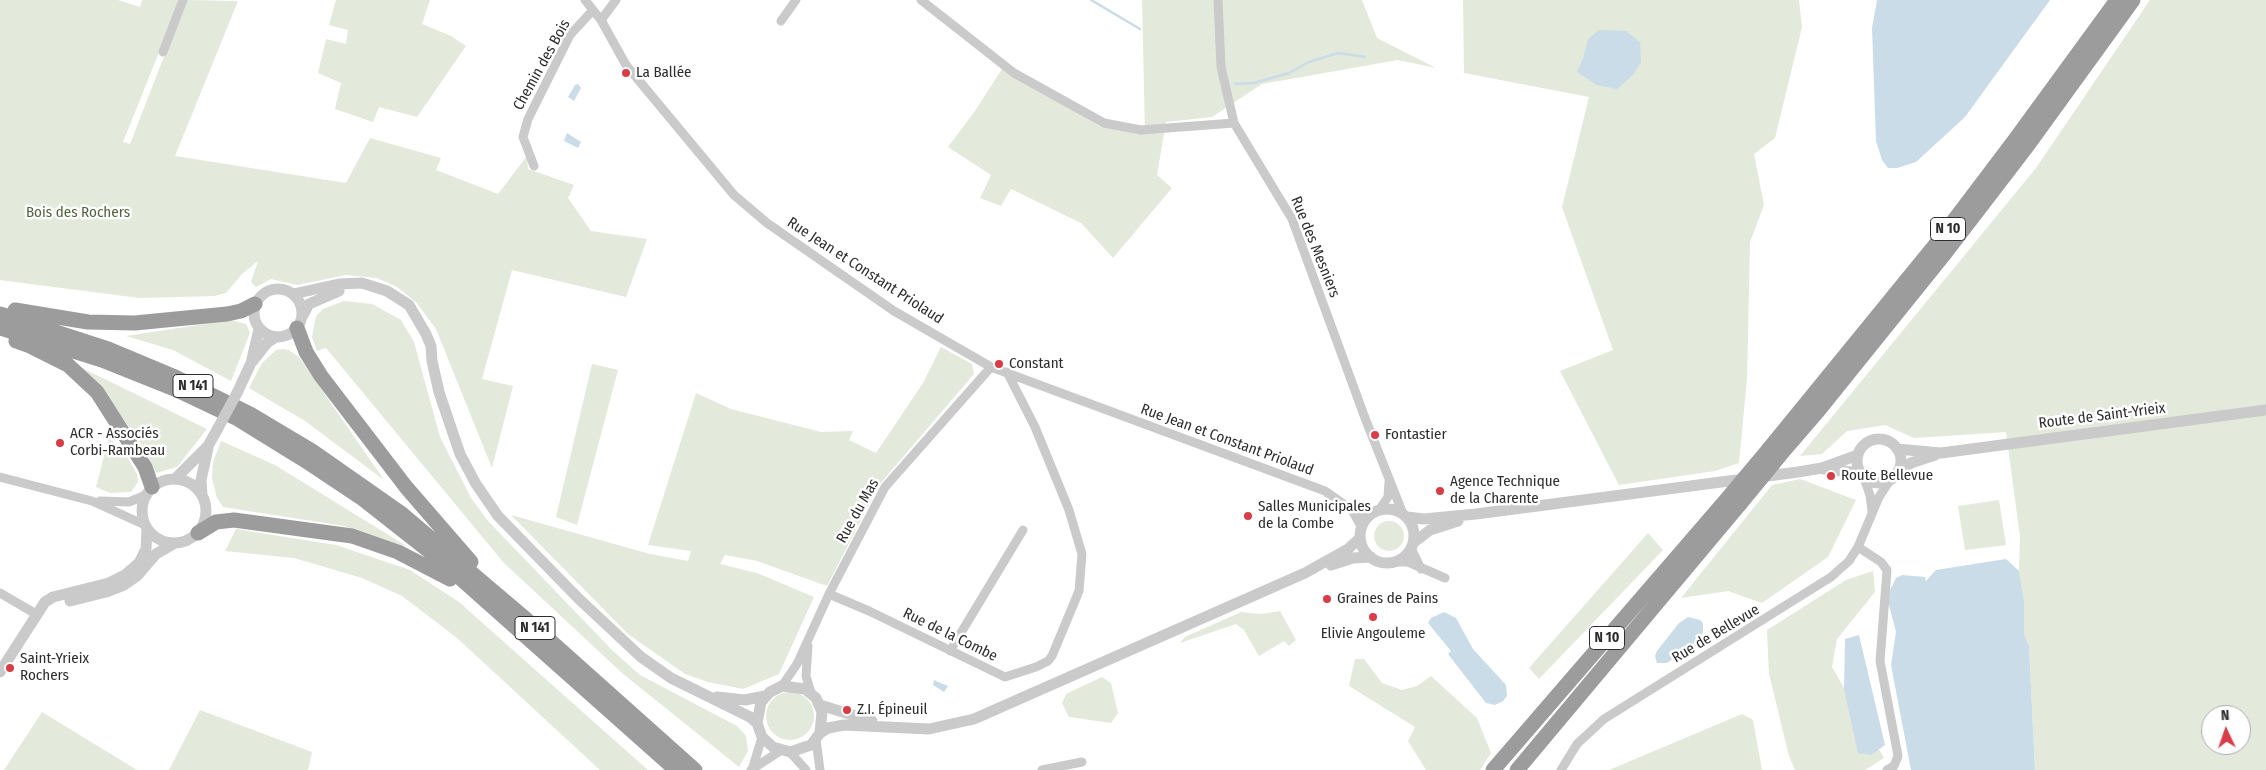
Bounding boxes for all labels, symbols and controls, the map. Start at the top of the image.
street label: Chemin des Bois [510,16,574,114]
place label: La Ballée [636,64,691,82]
marker: La Ballée [620,67,632,79]
street label: Rue des Mesniers [1287,194,1343,300]
park label: Bois des Rochers [26,204,130,222]
street label: Rue Jean et Constant Priolaud [784,214,946,328]
road number: N 10 [1930,218,1966,240]
place label: Constant [1009,355,1063,373]
marker: Constant [993,358,1005,370]
road number: N 141 [173,374,213,398]
street label: Route de Saint-Yrieix [2038,399,2166,433]
street label: Rue Jean et Constant Priolaud [1138,400,1316,480]
place label: ACR - Associés Corbi-Rambeau [70,425,165,460]
place label: Fontastier [1385,426,1447,444]
marker: Fontastier [1369,429,1381,441]
marker: ACR - Associés Corbi-Rambeau [54,437,66,449]
place label: Route Bellevue [1841,467,1933,485]
marker: Route Bellevue [1825,470,1837,482]
place label: Agence Technique de la Charente [1450,473,1560,508]
street label: Rue du Mas [833,476,883,546]
marker: Agence Technique de la Charente [1434,485,1446,497]
place label: Salles Municipales de la Combe [1258,498,1371,533]
marker: Salles Municipales de la Combe [1242,510,1254,522]
place label: Graines de Pains [1337,590,1438,608]
marker: Graines de Pains [1321,593,1333,605]
street label: Rue de Bellevue [1669,601,1763,667]
street label: Rue de la Combe [900,604,1000,666]
marker: Elivie Angouleme [1367,611,1379,623]
road number: N 141 [515,616,555,640]
place label: Elivie Angouleme [1321,625,1425,643]
road number: N 10 [1590,626,1624,650]
place label: Saint-Yrieix Rochers [20,650,89,685]
marker: Saint-Yrieix Rochers [4,662,16,674]
place label: Z.I. Épineuil [857,701,927,719]
marker: Z.I. Épineuil [841,704,853,716]
north arrow [2201,705,2251,755]
text: N [2221,707,2230,724]

